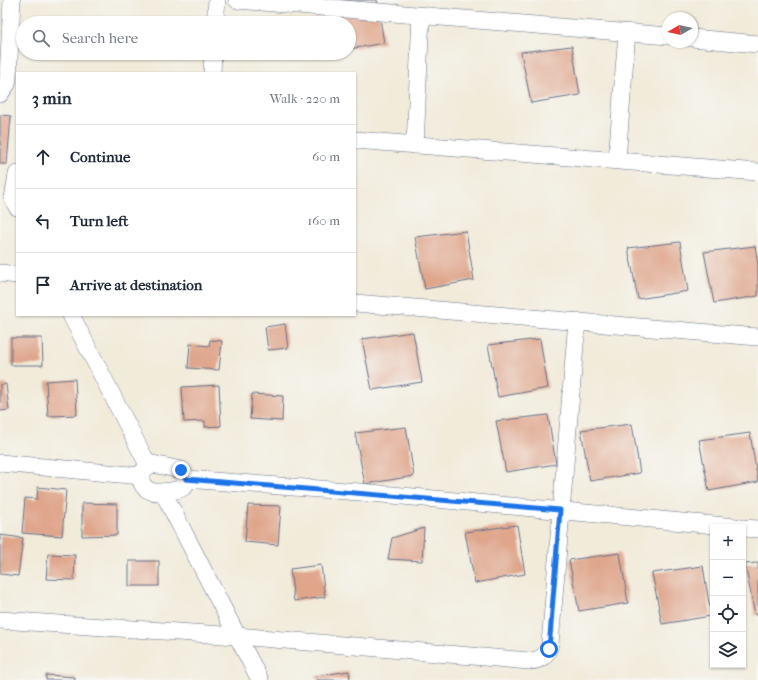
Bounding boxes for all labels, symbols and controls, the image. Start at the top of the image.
north arrow [662,12,698,48]
search box [16,16,356,60]
icon: search [30,27,52,49]
text: Search here [62,29,138,47]
text: 3 min [32,88,72,108]
text: Walk · 220 m [269,91,340,106]
icon: ahead [32,146,54,168]
text: Continue [70,148,130,166]
text: 60 m [312,149,340,164]
icon: left [32,210,54,232]
text: Turn left [70,212,128,230]
text: 160 m [308,213,340,228]
icon: arrive [32,274,54,296]
text: Arrive at destination [70,276,202,294]
route end [172,461,190,479]
map controls [710,524,746,668]
button: + [710,524,746,560]
button: − [710,560,746,596]
button: locate [710,596,746,632]
button: layers [710,632,746,668]
route start [540,640,558,658]

